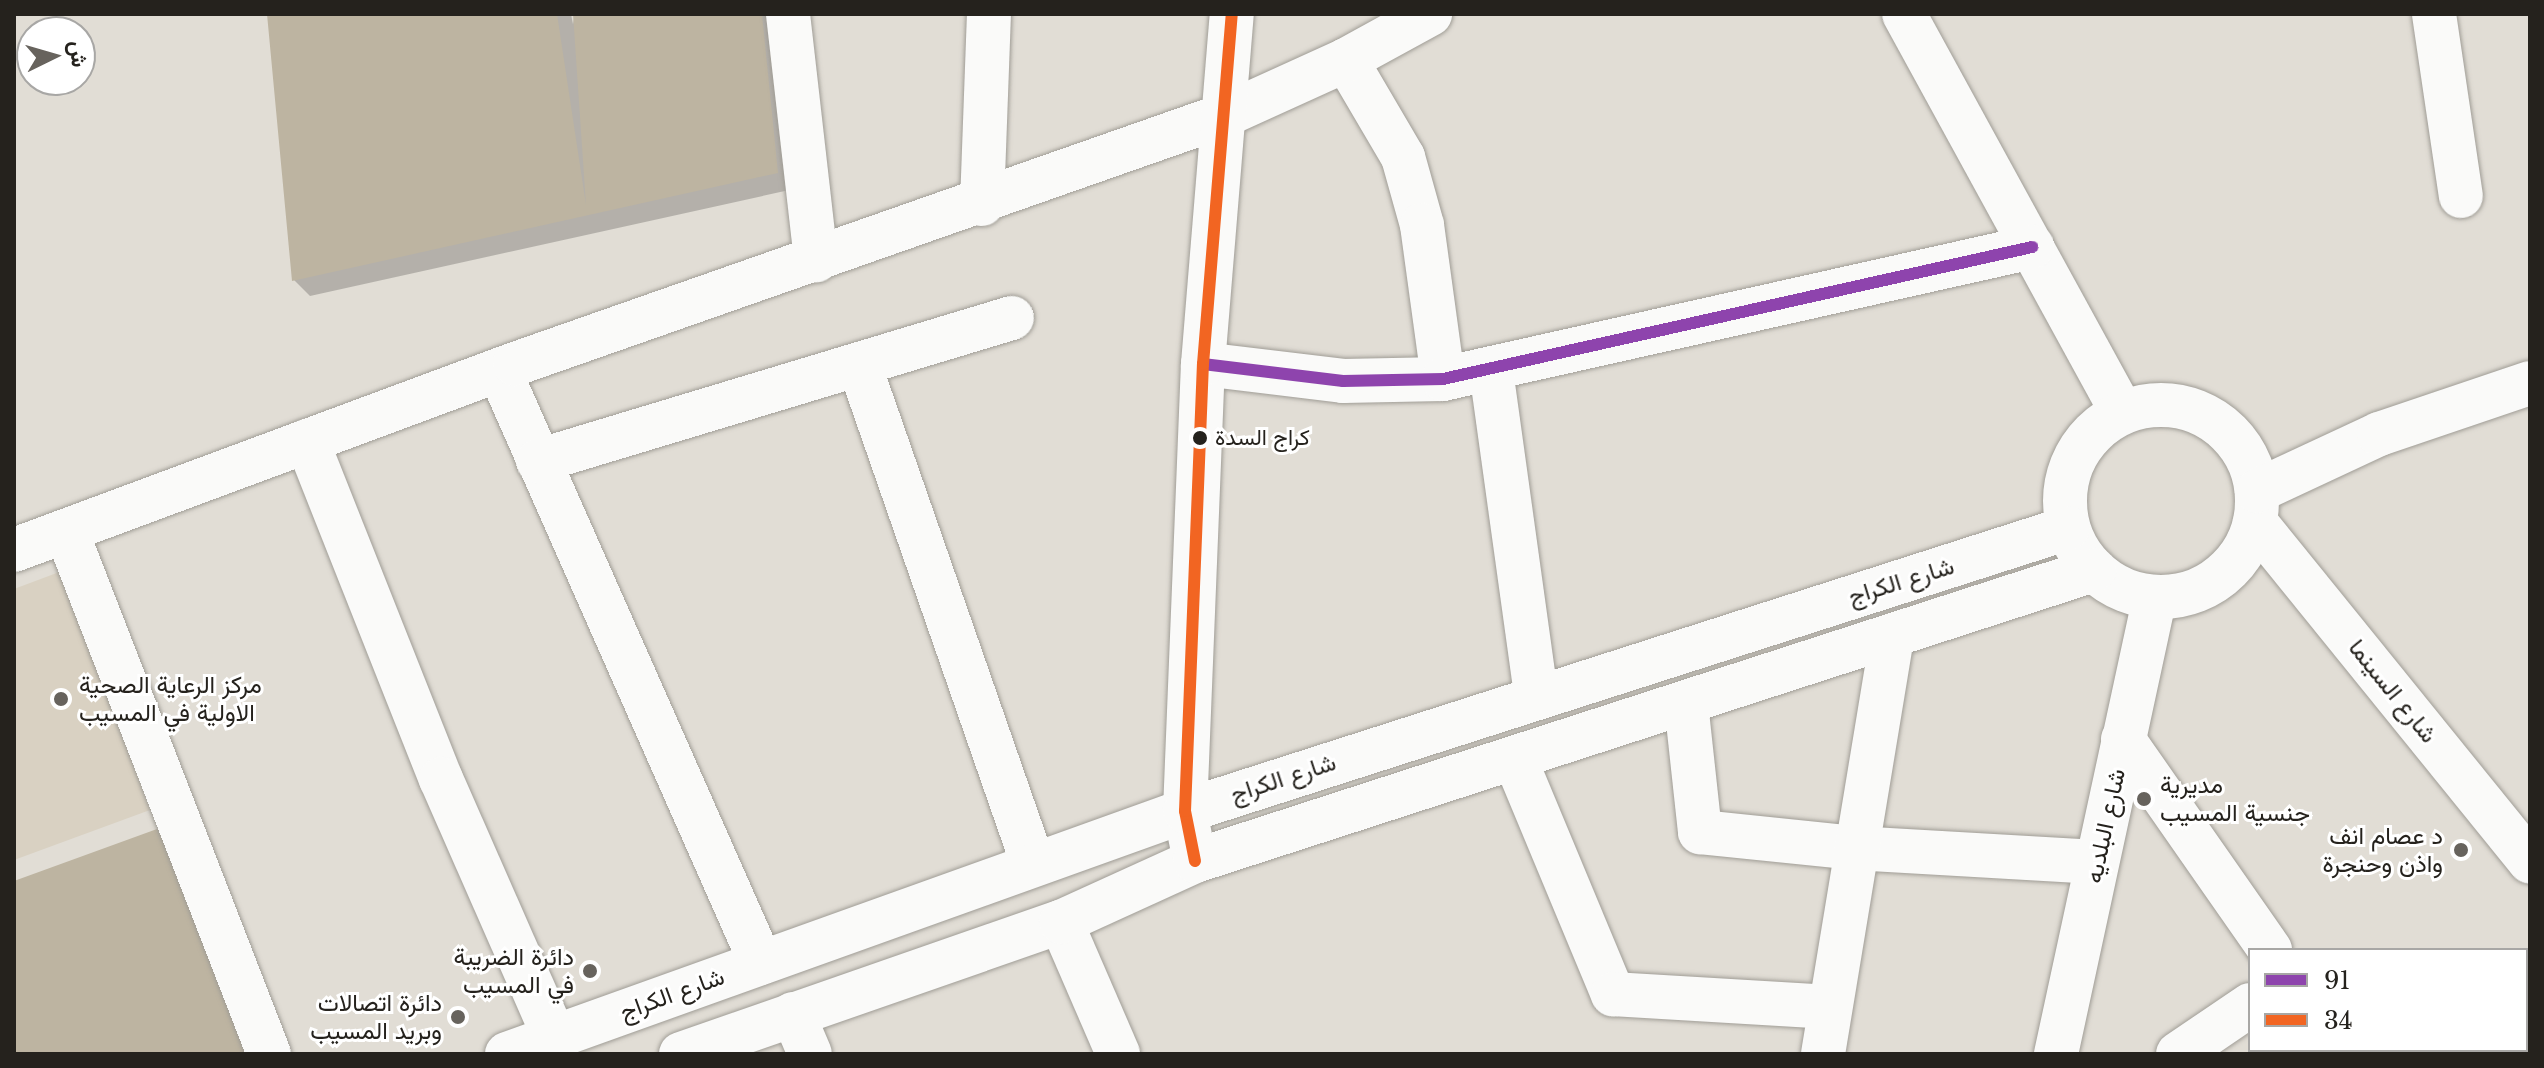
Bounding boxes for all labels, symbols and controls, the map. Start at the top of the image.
north arrow [16,16,96,96]
text: ش [64,40,93,68]
place label: كراج السدة [1215,425,1310,451]
marker: كراج السدة [1192,430,1208,446]
street label: شارع الكراج [1845,551,1957,611]
street label: شارع السينما [2343,633,2443,749]
place label: مركز الرعاية الصحية الاولية في المسيب [79,671,262,727]
marker: مركز الرعاية الصحية الاولية في المسيب [50,688,72,710]
street label: شارع الكراج [1227,747,1339,809]
street label: شارع البلديه [2079,766,2131,886]
place label: مديرية جنسية المسيب [2160,771,2310,827]
marker: مديرية جنسية المسيب [2135,790,2153,808]
place label: د عصام انف واذن وحنجرة [2322,822,2443,878]
marker: د عصام انف واذن وحنجرة [2450,839,2472,861]
place label: دائرة الضريبة في المسيب [453,943,574,999]
legend [2248,948,2528,1052]
marker: دائرة الضريبة في المسيب [581,962,599,980]
street label: شارع الكراج [616,962,728,1026]
text: 91 [2324,966,2350,995]
place label: دائرة اتصالات وبريد المسيب [310,989,442,1045]
text: 34 [2324,1006,2353,1035]
marker: دائرة اتصالات وبريد المسيب [449,1008,467,1026]

